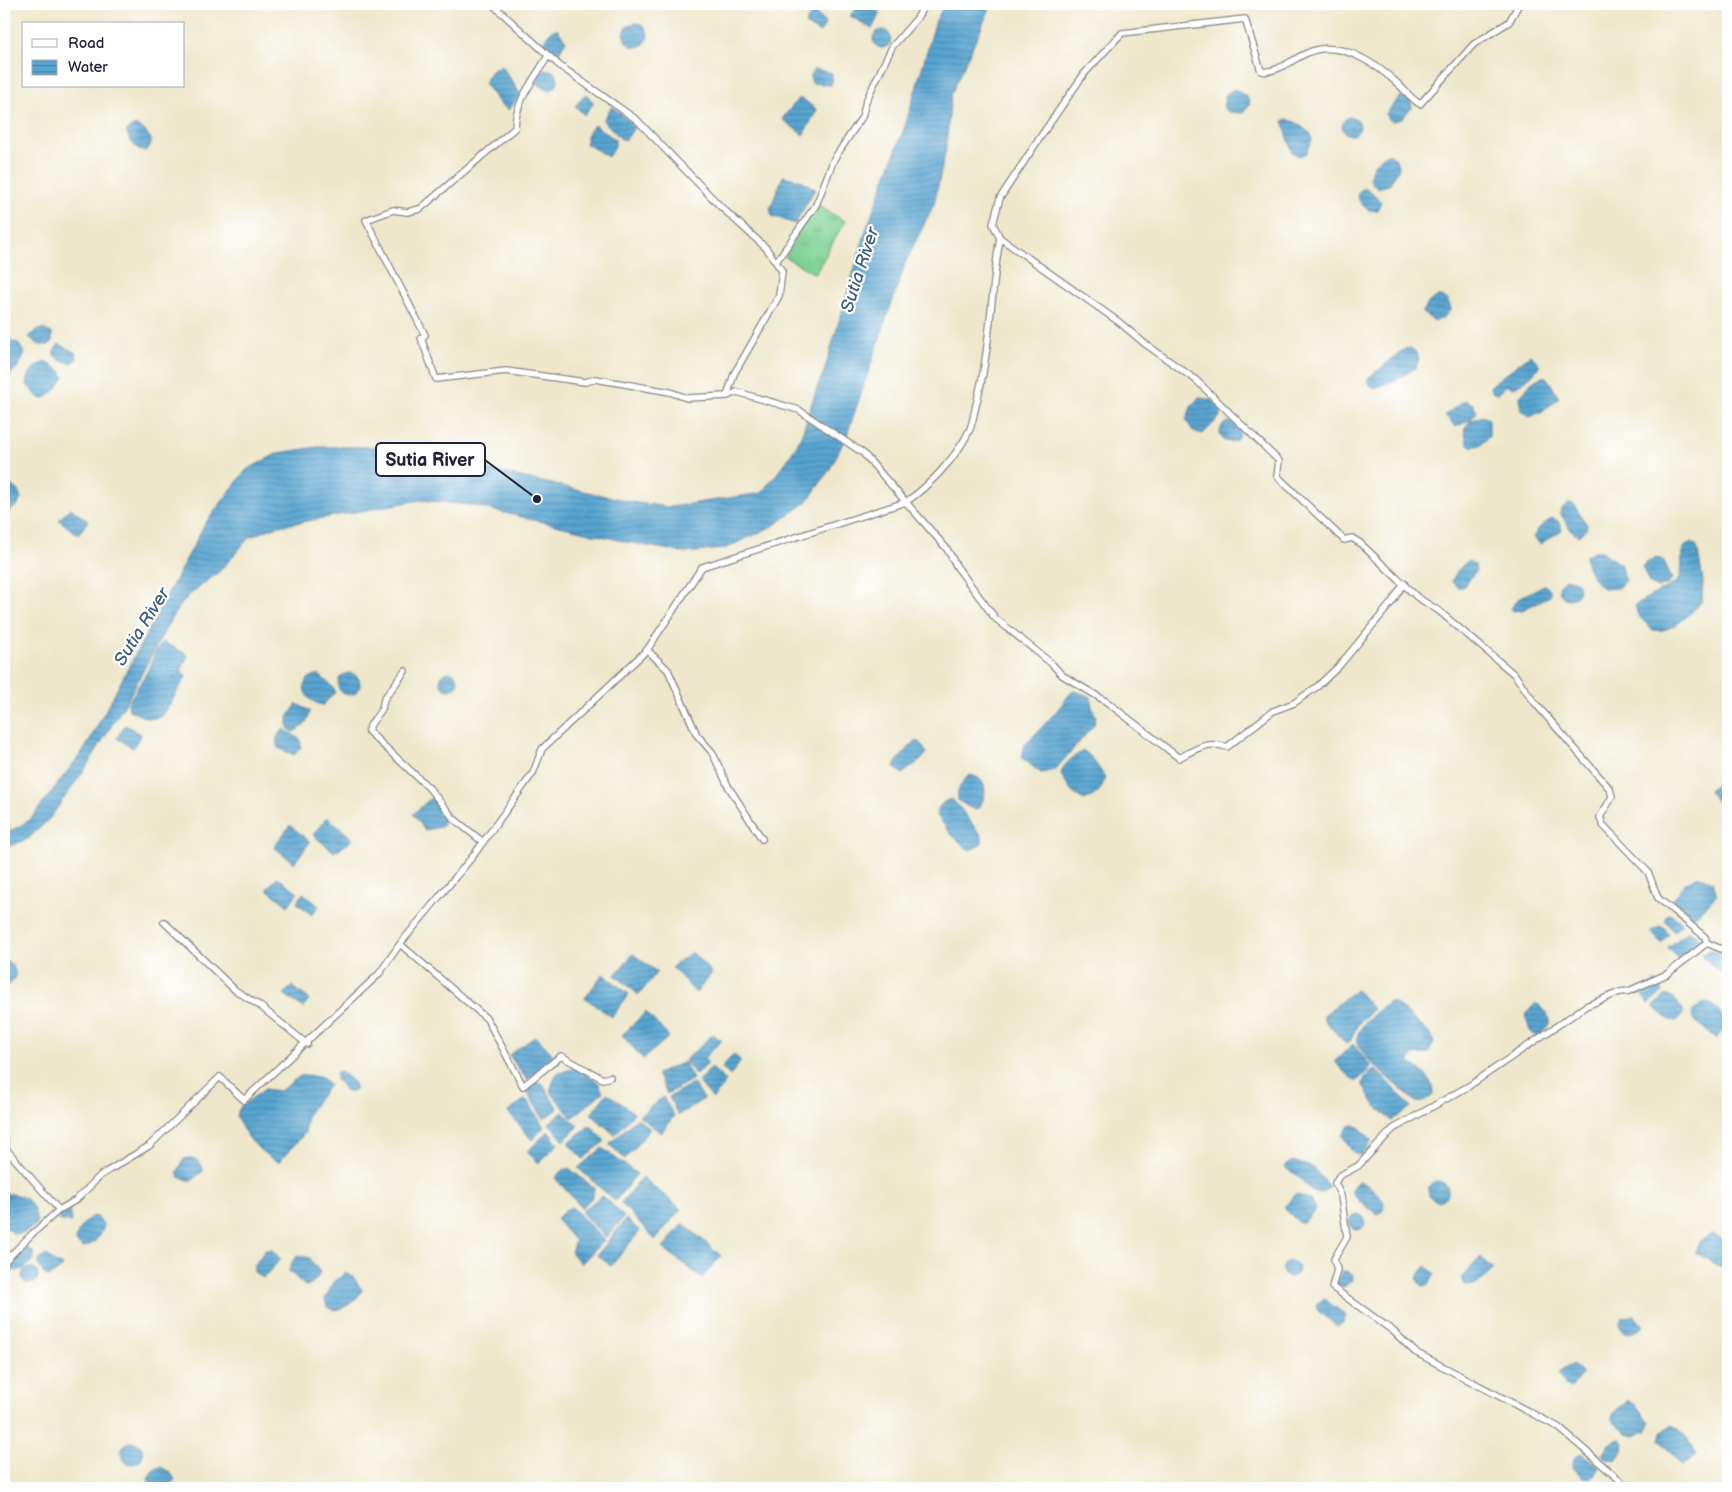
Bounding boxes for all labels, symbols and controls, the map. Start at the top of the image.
legend [22,22,185,88]
text: Road [68,34,104,53]
text: Water [68,58,108,77]
water label: Sutia River [836,224,884,315]
callout: Sutia River [376,443,485,476]
text: Sutia River [385,450,475,471]
water label: Sutia River [110,583,175,670]

